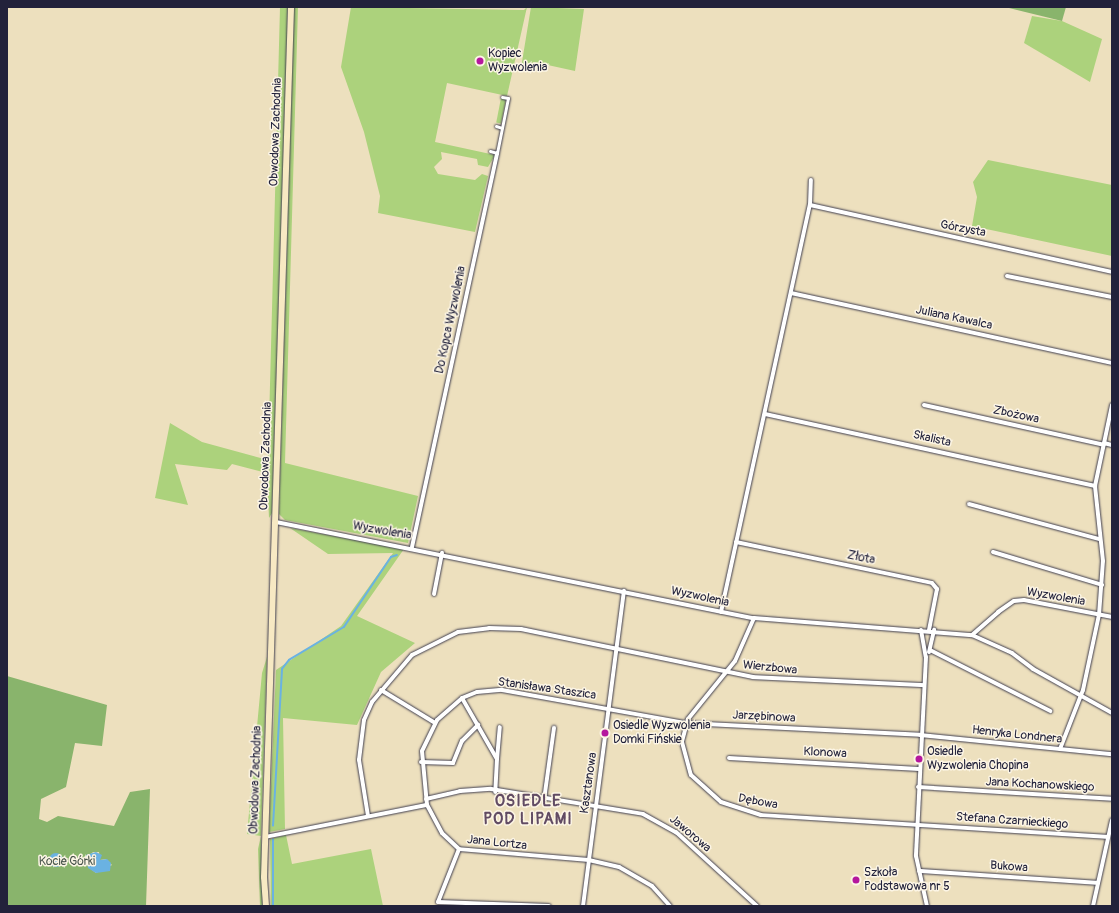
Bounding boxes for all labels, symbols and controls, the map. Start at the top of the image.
place label: Kopiec Wyzwolenia [488,47,547,75]
marker: Kopiec Wyzwolenia [475,56,485,66]
street label: Obwodowa Zachodnia [267,77,285,187]
street label: Górzysta [939,218,987,240]
street label: Do Kopca Wyzwolenia [433,265,469,375]
street label: Juliana Kawalca [914,303,994,333]
street label: Obwodowa Zachodnia [257,401,275,511]
street label: Zbożowa [992,403,1040,427]
street label: Skalista [912,428,952,450]
street label: Wyzwolenia [352,519,412,543]
street label: Złota [846,548,876,568]
street label: Wyzwolenia [670,584,730,610]
street label: Wyzwolenia [1026,585,1086,609]
street label: Wierzbowa [742,658,798,678]
street label: Stanisława Staszica [497,675,597,703]
street label: Jarzębinowa [732,708,796,726]
place label: Osiedle Wyzwolenia Domki Fińskie [613,719,710,747]
street label: Henryka Londnera [971,723,1063,747]
street label: Obwodowa Zachodnia [247,725,265,835]
marker: Osiedle Wyzwolenia Domki Fińskie [600,728,610,738]
street label: Klonowa [803,745,847,761]
place label: Osiedle Wyzwolenia Chopina [927,745,1028,773]
street label: Kasztanowa [578,752,600,814]
marker: Osiedle Wyzwolenia Chopina [914,754,924,764]
street label: Jana Kochanowskiego [985,775,1095,795]
district label: OSIEDLE POD LIPAMI [483,791,573,829]
street label: Dębowa [737,791,779,813]
street label: Stefana Czarnieckiego [955,810,1069,832]
street label: Jaworowa [666,812,714,856]
street label: Jana Lortza [466,833,528,853]
park label: Kocie Górki [39,855,95,869]
street label: Bukowa [990,858,1028,876]
place label: Szkoła Podstawowa nr 5 [864,866,950,894]
marker: Szkoła Podstawowa nr 5 [851,875,861,885]

